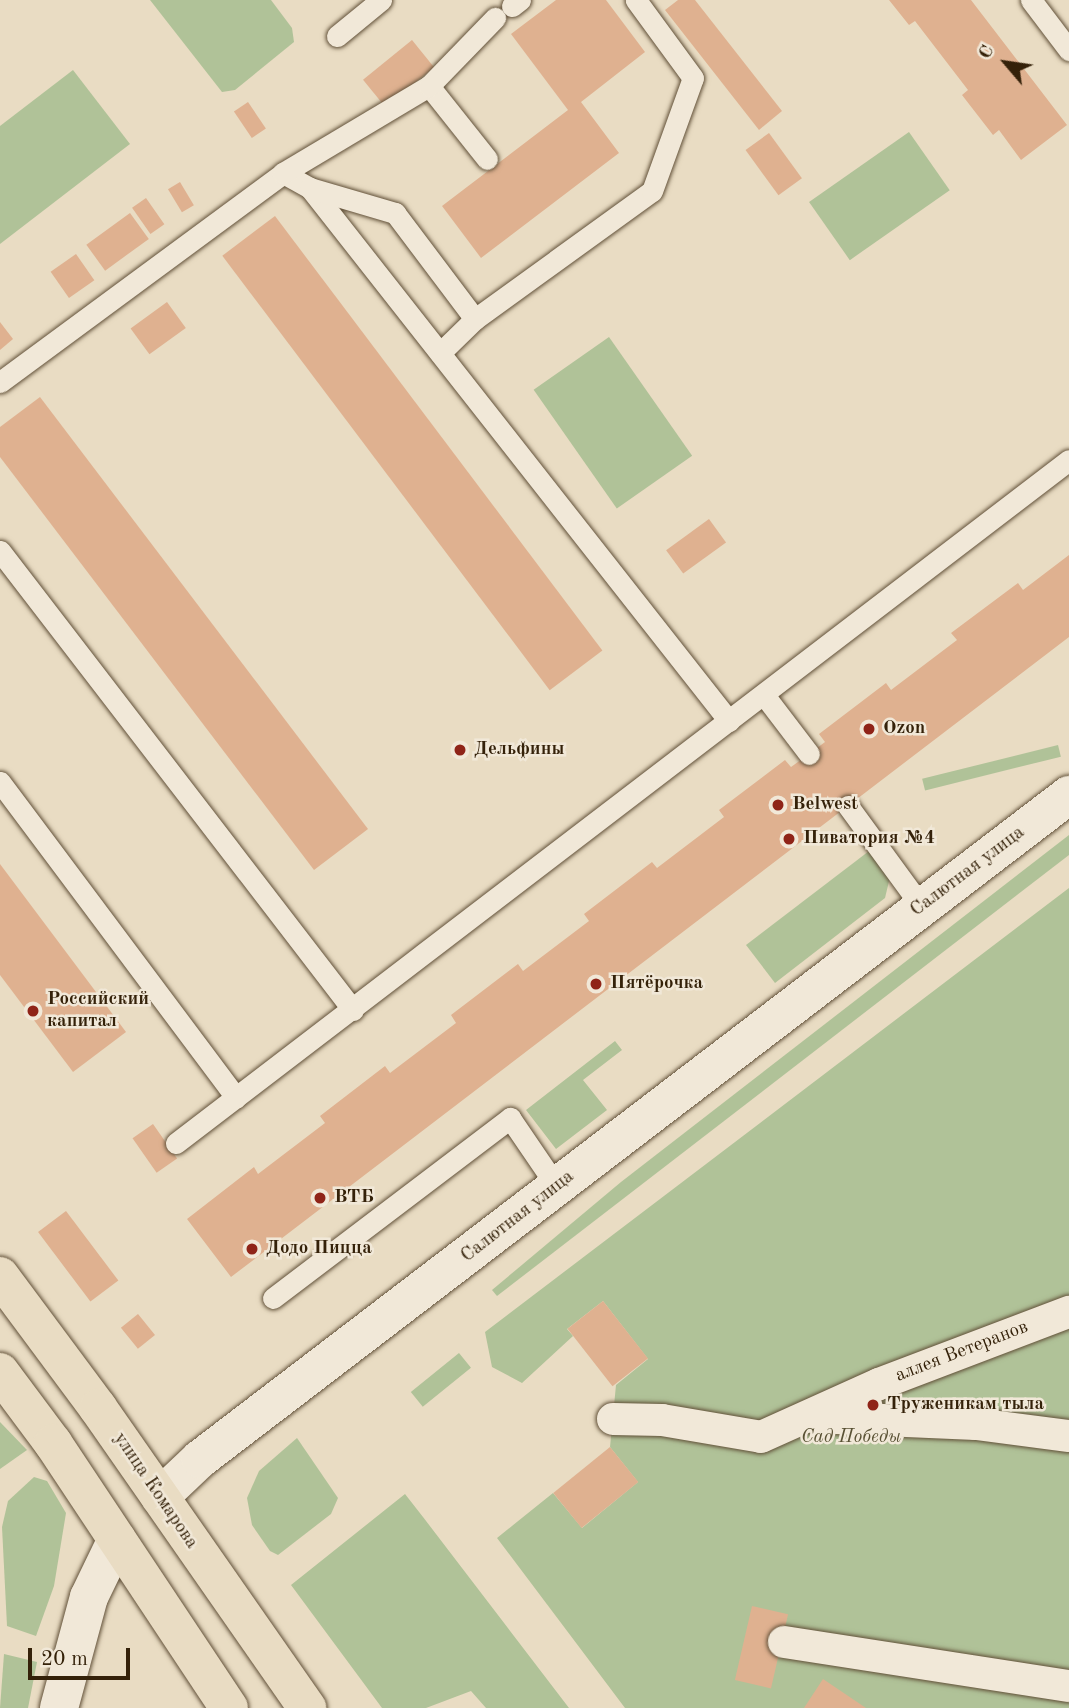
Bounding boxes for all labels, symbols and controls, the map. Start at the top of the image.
north arrow [971,28,1041,98]
text: С [976,42,999,63]
place label: Ozon [883,718,925,740]
marker: Ozon [861,721,877,737]
place label: Дельфины [474,739,564,761]
marker: Дельфины [452,742,468,758]
place label: Belwest [792,794,858,816]
marker: Belwest [770,797,786,813]
street label: Салютная улица [906,822,1030,922]
place label: Пиватория №4 [803,828,935,850]
marker: Пиватория №4 [781,831,797,847]
place label: Пятёрочка [610,973,703,995]
marker: Пятёрочка [588,976,604,992]
place label: Российский капитал [47,989,149,1033]
marker: Российский капитал [25,1003,41,1019]
street label: Салютная улица [457,1166,579,1268]
place label: ВТБ [334,1187,374,1209]
marker: ВТБ [312,1190,328,1206]
place label: Додо Пицца [266,1238,372,1260]
marker: Додо Пицца [244,1241,260,1257]
street label: аллея Ветеранов [892,1316,1032,1388]
place label: Труженикам тыла [887,1394,1044,1416]
marker: Труженикам тыла [865,1397,881,1413]
park label: Сад Победы [801,1427,901,1449]
street label: улица Комарова [108,1429,202,1553]
scale bar [32,1634,133,1678]
text: 20 m [41,1649,88,1670]

